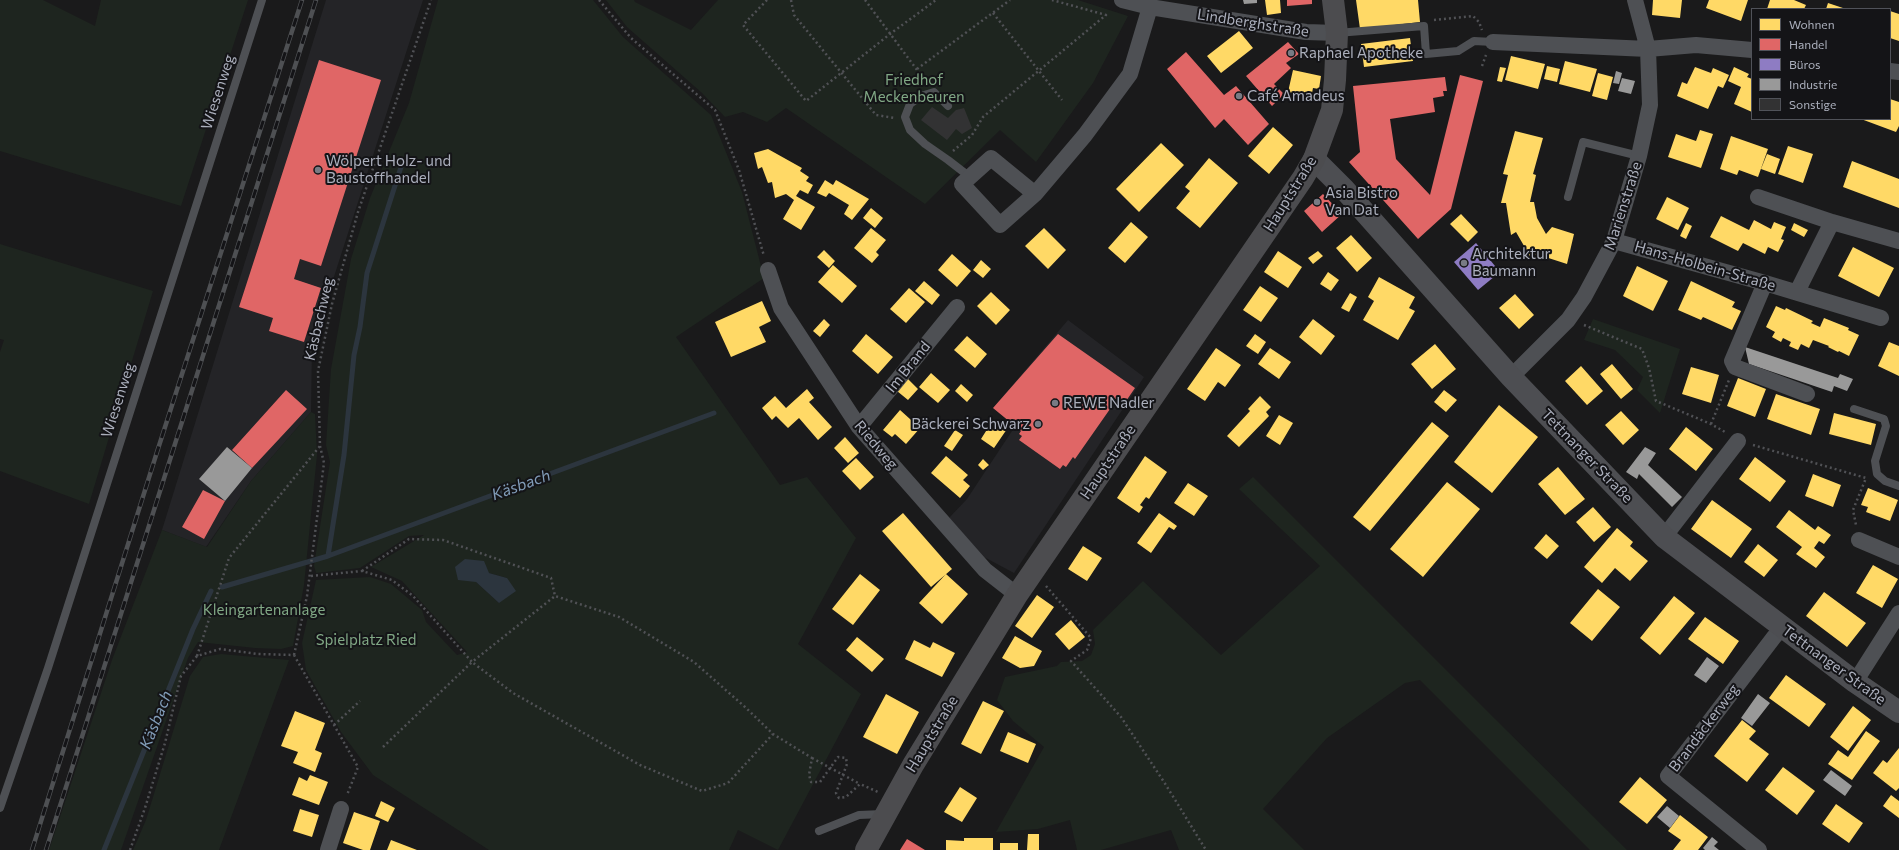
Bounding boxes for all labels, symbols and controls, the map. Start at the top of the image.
street label: Lindberghstraße [1196,5,1310,41]
legend [1751,8,1891,120]
text: Wohnen [1789,17,1835,31]
text: Handel [1789,37,1827,51]
place label: Raphael Apotheke [1299,44,1423,62]
marker: Raphael Apotheke [1286,48,1296,58]
street label: Wiesenweg [197,52,239,132]
text: Büros [1789,57,1821,71]
park label: Friedhof Meckenbeuren [863,71,965,106]
text: Industrie [1789,77,1837,91]
place label: Café Amadeus [1247,87,1345,105]
marker: Café Amadeus [1234,91,1244,101]
text: Sonstige [1789,97,1836,111]
place label: Wölpert Holz- und Baustoffhandel [326,152,451,187]
street label: Hauptstraße [1260,153,1320,235]
street label: Marienstraße [1600,159,1646,253]
marker: Wölpert Holz- und Baustoffhandel [313,165,323,175]
place label: Asia Bistro Van Dat [1325,184,1398,219]
marker: Asia Bistro Van Dat [1312,197,1322,207]
street label: Hans-Holbein-Straße [1632,237,1778,295]
place label: Architektur Baumann [1472,245,1551,280]
marker: Architektur Baumann [1459,258,1469,268]
street label: Käsbachweg [301,276,337,362]
street label: Im Brand [882,338,934,396]
street label: Wiesenweg [97,360,139,440]
place label: REWE Nadler [1063,394,1155,412]
marker: REWE Nadler [1050,398,1060,408]
street label: Tettnanger Straße [1538,405,1636,507]
place label: Bäckerei Schwarz [911,415,1030,433]
street label: Riedweg [850,417,902,473]
marker: Bäckerei Schwarz [1033,419,1043,429]
street label: Hauptstraße [1076,421,1140,503]
water label: Käsbach [489,466,553,504]
park label: Kleingartenanlage [203,601,325,619]
street label: Tettnanger Straße [1779,621,1889,709]
park label: Spielplatz Ried [316,631,416,649]
street label: Brandäckerweg [1665,681,1743,775]
water label: Käsbach [136,688,176,752]
street label: Hauptstraße [902,693,962,775]

